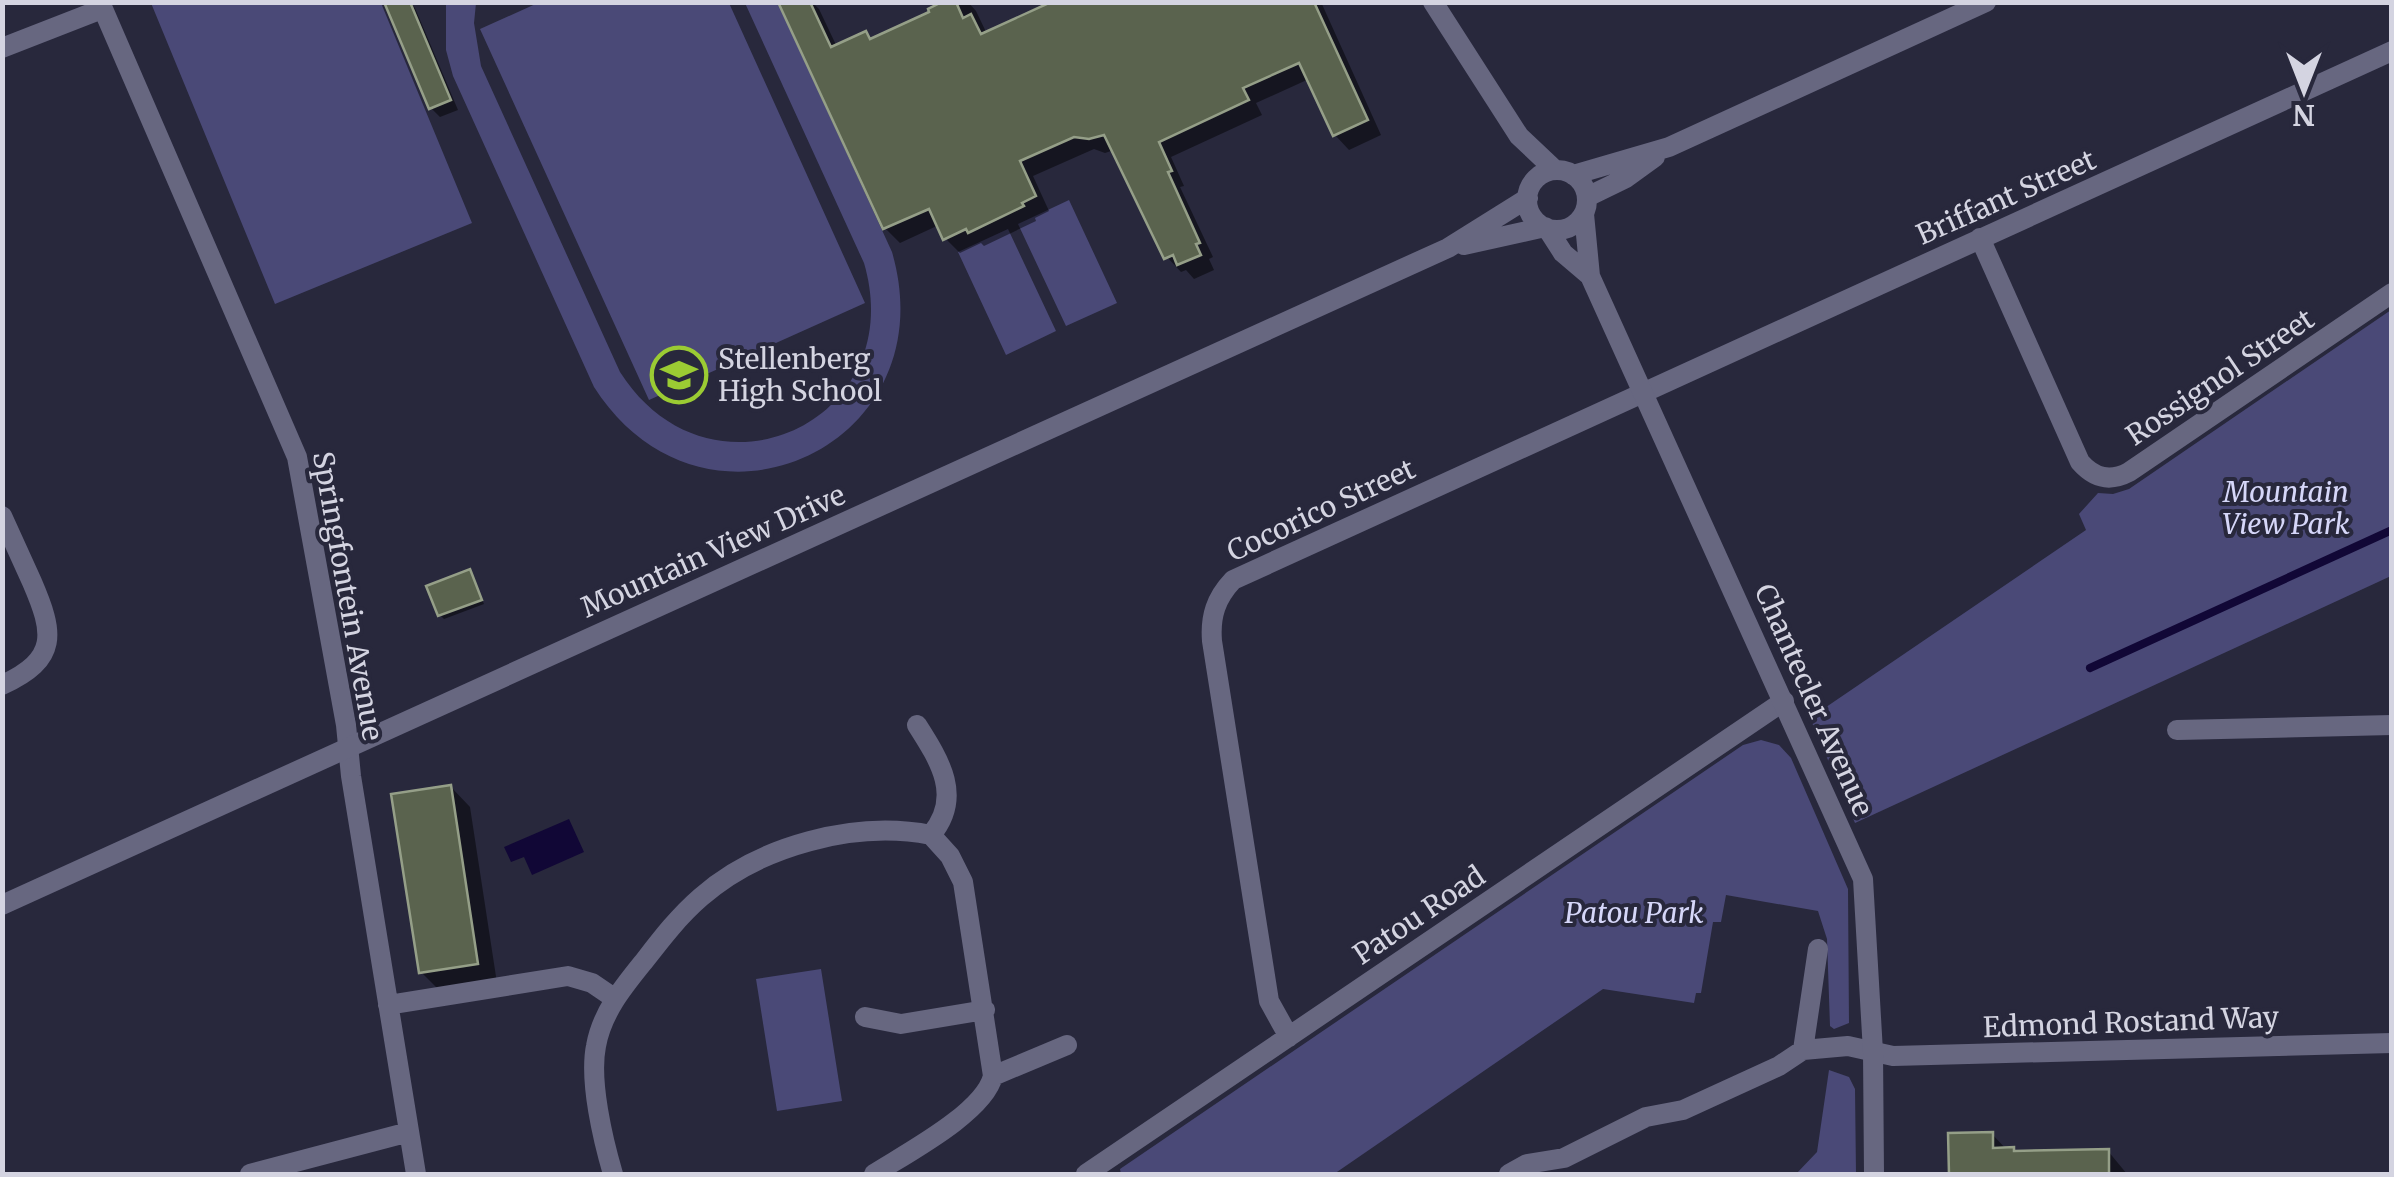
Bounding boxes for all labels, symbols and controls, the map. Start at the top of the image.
north arrow [2254,40,2354,140]
text: N [2293,97,2315,133]
street label: Briffant Street [1911,141,2101,253]
street label: Rossignol Street [2119,301,2321,453]
place label: Stellenberg High School [718,341,882,409]
school or university icon: Stellenberg High School [649,345,709,405]
street label: Springfontein Avenue [305,449,391,743]
street label: Cocorico Street [1221,451,1421,569]
park label: Mountain View Park [2222,474,2350,542]
street label: Mountain View Drive [575,477,851,625]
street label: Chantecler Avenue [1747,578,1881,822]
street label: Patou Road [1346,858,1492,972]
park label: Patou Park [1564,895,1704,931]
street label: Edmond Rostand Way [1982,999,2280,1045]

